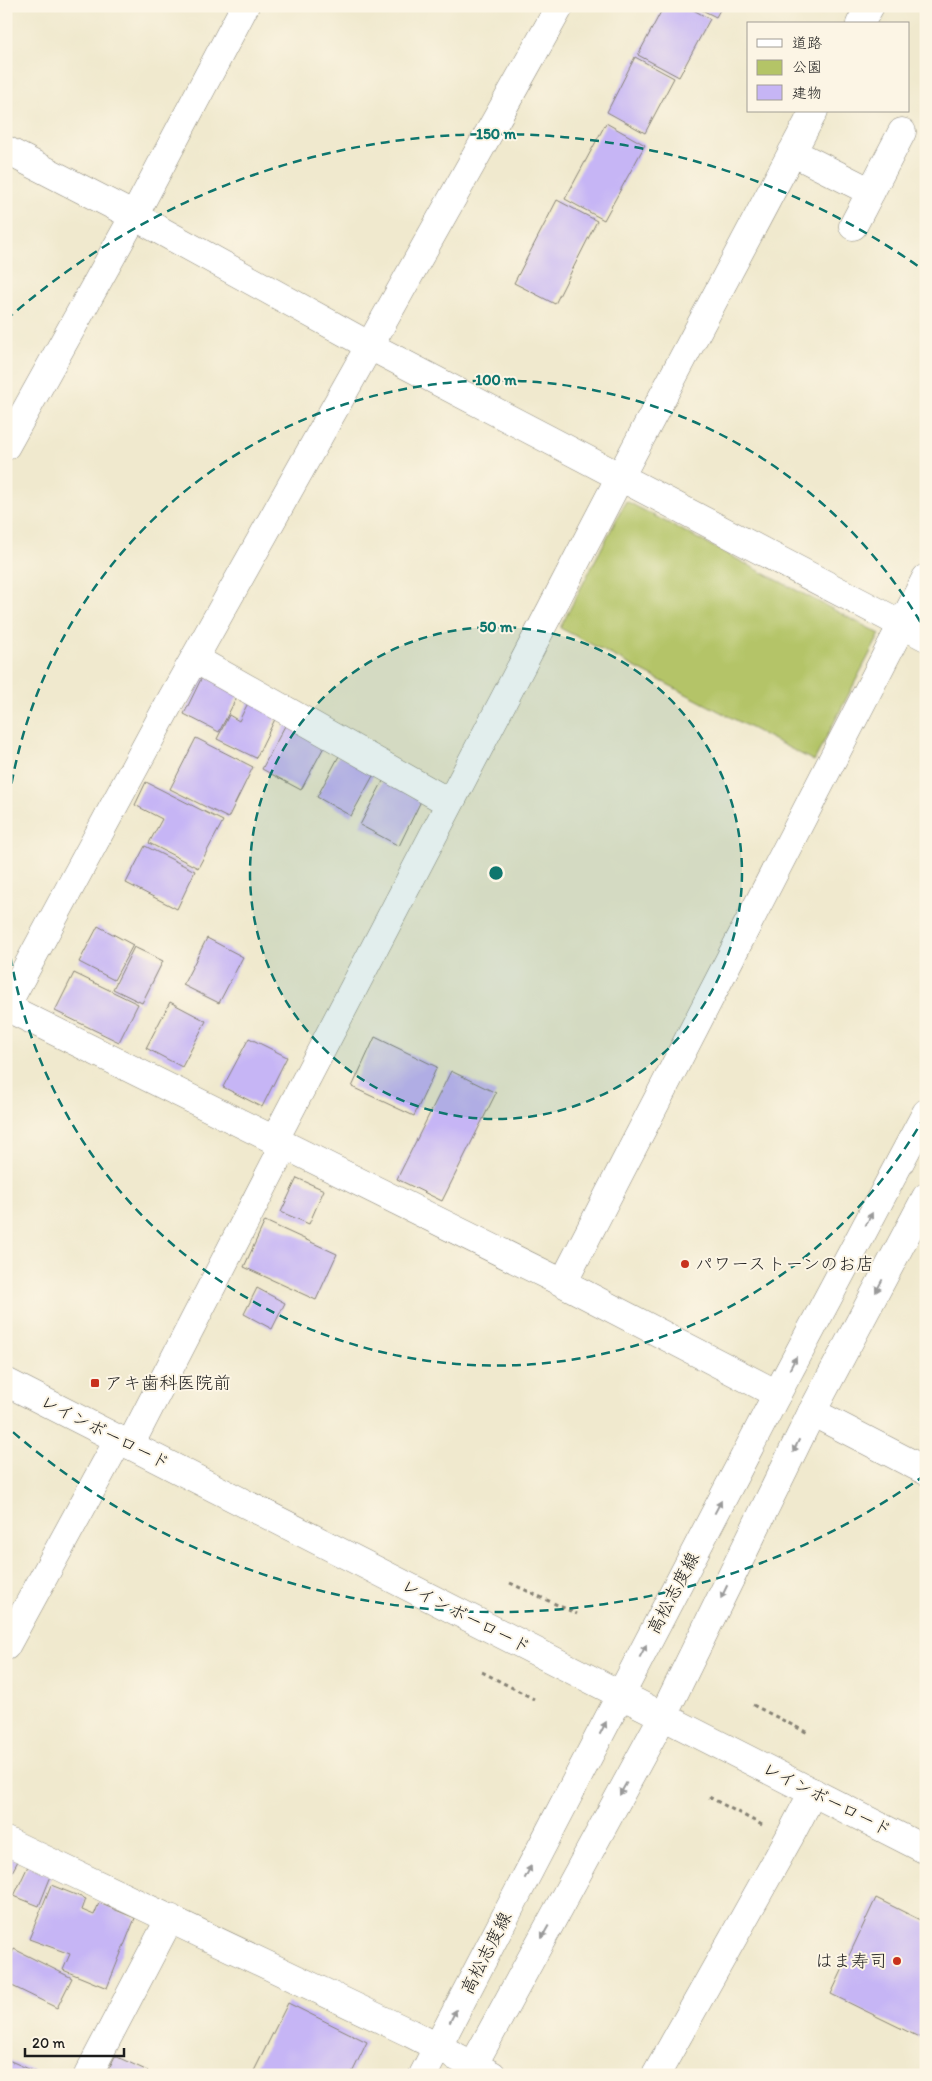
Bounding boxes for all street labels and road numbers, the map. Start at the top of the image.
street label: レインボーロード [36,1390,174,1474]
street label: 高松志度線 [642,1548,704,1638]
street label: レインボーロード [397,1574,535,1658]
street label: レインボーロード [758,1757,896,1841]
street label: 高松志度線 [456,1908,516,1998]

